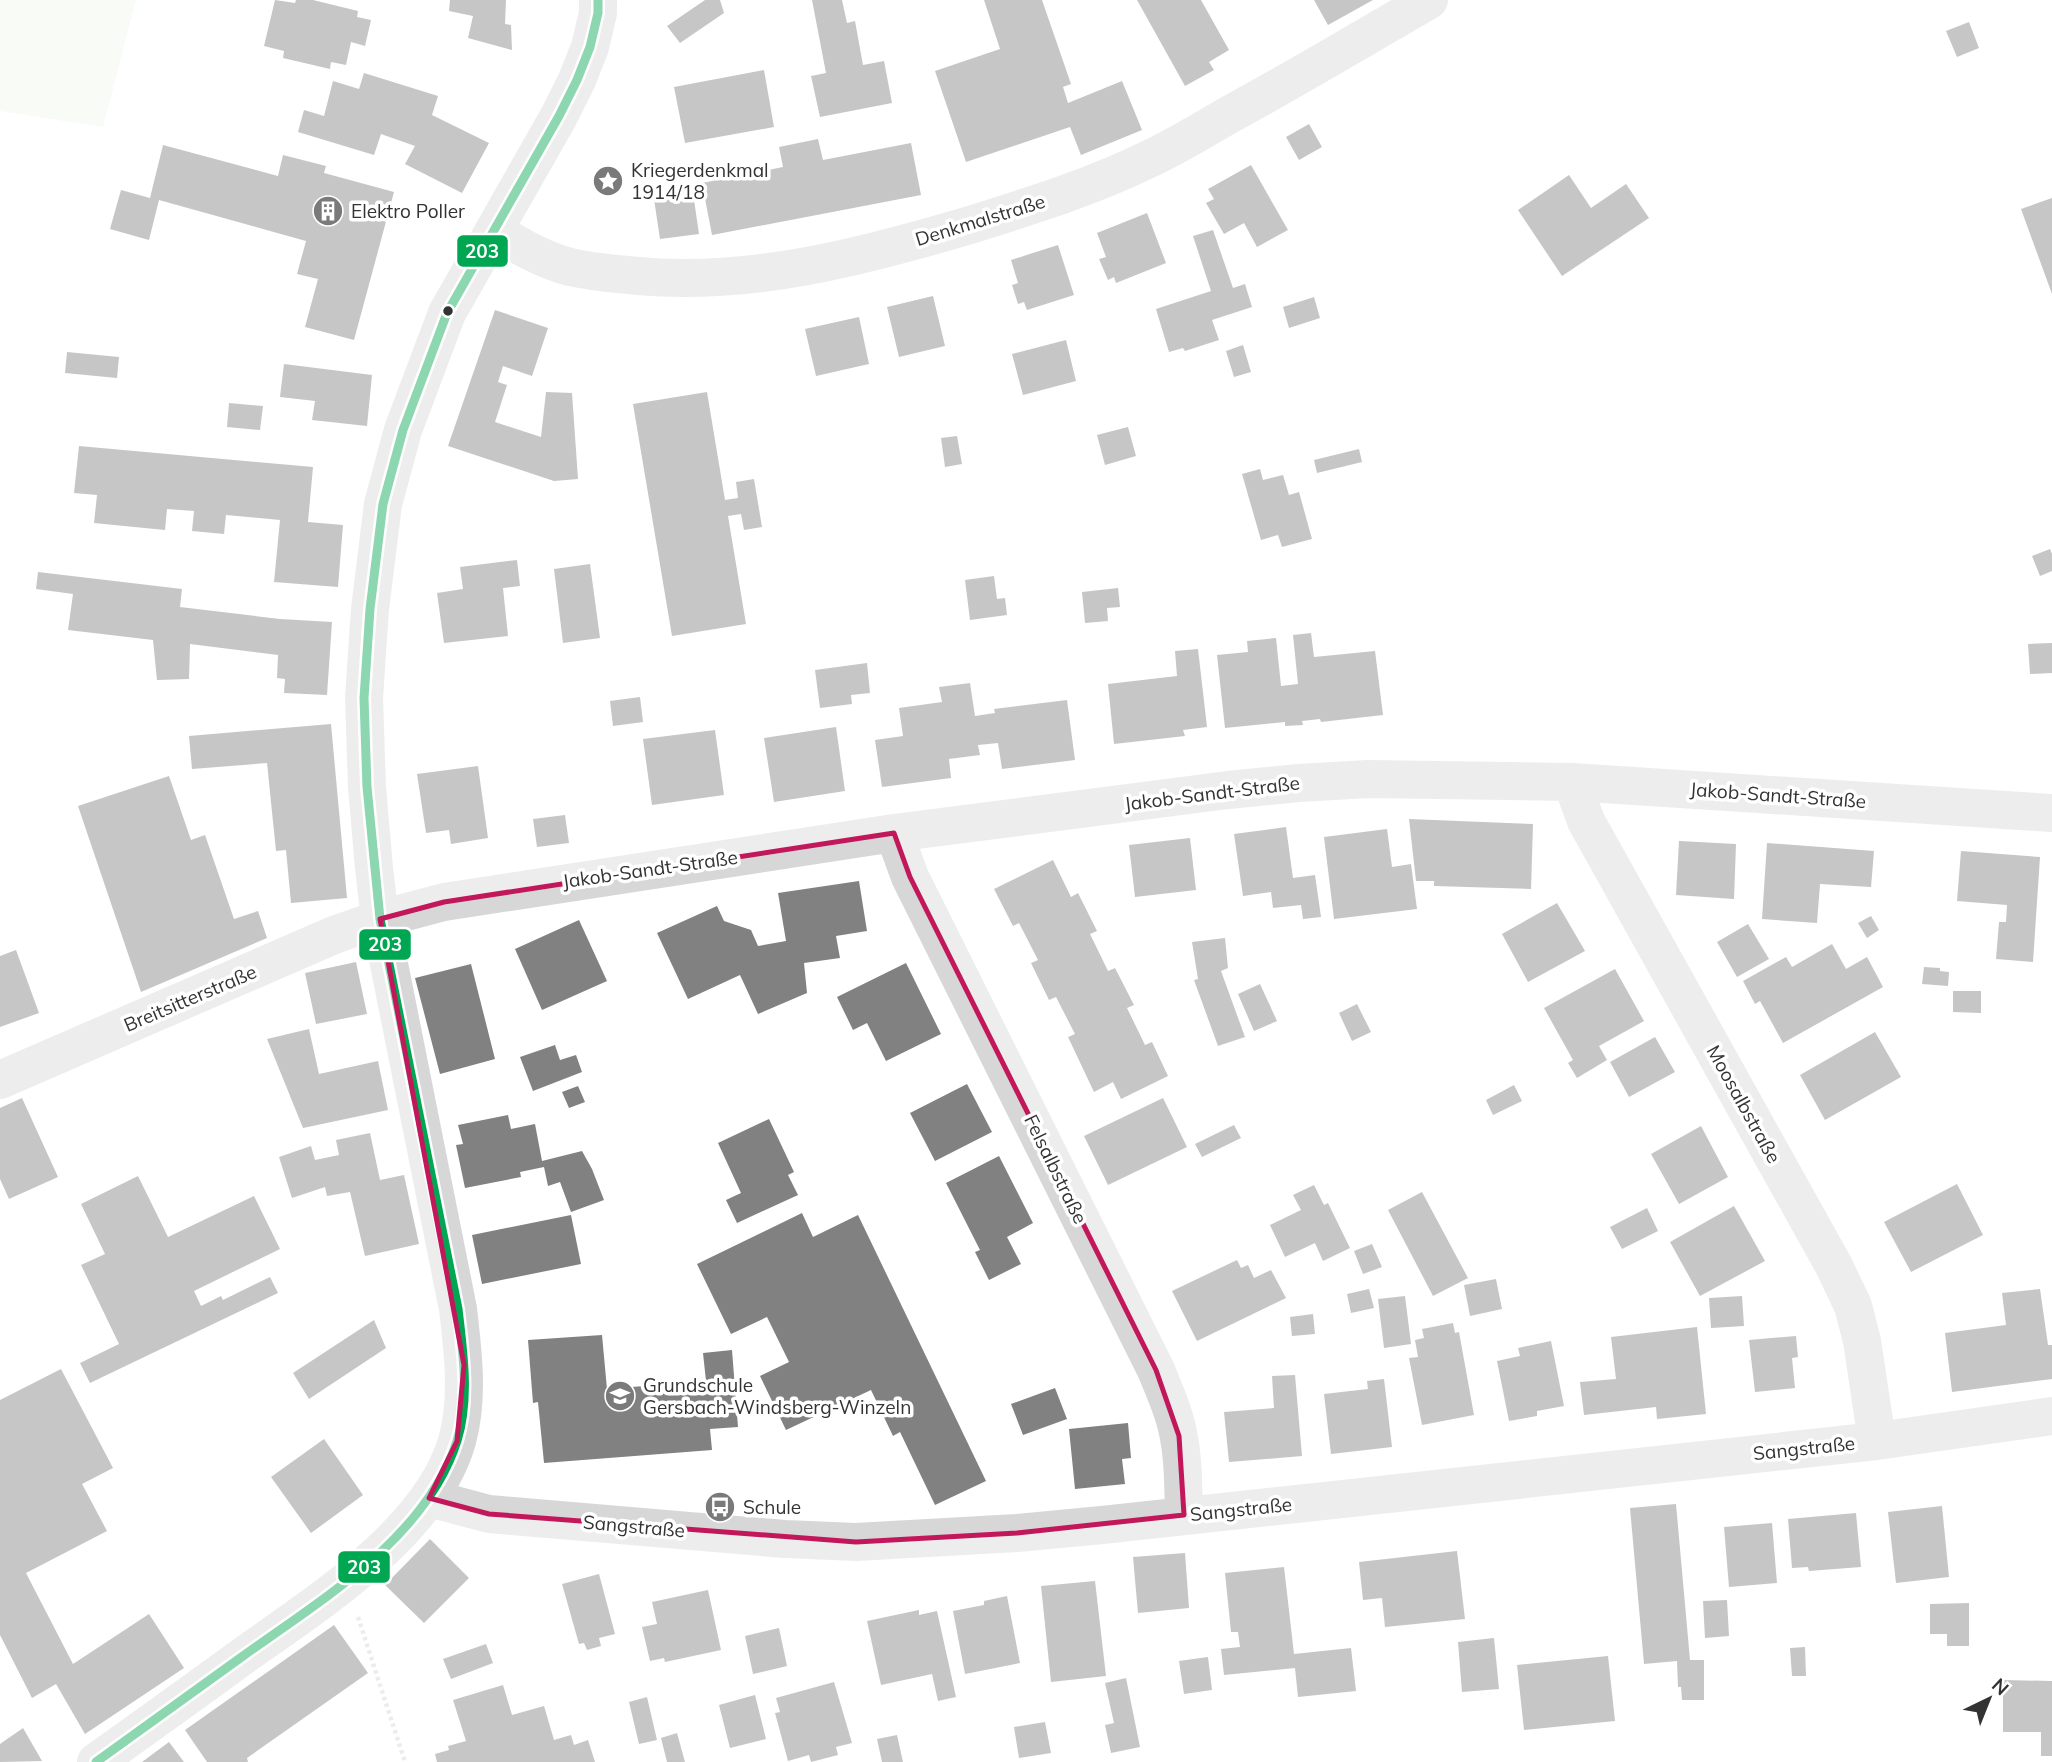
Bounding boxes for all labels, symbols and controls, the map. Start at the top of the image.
place label: Kriegerdenkmal 1914/18 [631,158,769,204]
place icon: Kriegerdenkmal 1914/18 [591,164,625,198]
street label: Denkmalstraße [912,189,1048,251]
building icon: Elektro Poller [311,194,345,228]
place label: Elektro Poller [351,199,465,223]
line badge: 203 [456,234,509,268]
text: 203 [465,239,499,263]
unlabelled marker [441,304,455,318]
street label: Jakob-Sandt-Straße [1123,770,1301,816]
street label: Jakob-Sandt-Straße [1689,777,1867,813]
street label: Jakob-Sandt-Straße [561,845,739,893]
line badge: 203 [358,928,412,961]
text: 203 [368,932,402,956]
street label: Breitsitterstraße [120,959,260,1037]
street label: Moosalbstraße [1702,1041,1786,1167]
street label: Felsalbstraße [1019,1110,1093,1228]
place label: Grundschule Gersbach-Windsberg-Winzeln [643,1373,911,1419]
school or university icon: Grundschule Gersbach-Windsberg-Winzeln [603,1379,637,1413]
street label: Sangstraße [1752,1431,1856,1465]
bus stop icon: Schule [703,1490,737,1524]
street label: Sangstraße [1189,1492,1293,1526]
place label: Schule [743,1495,801,1519]
street label: Sangstraße [582,1510,686,1542]
line badge: 203 [337,1550,391,1584]
text: 203 [347,1555,381,1579]
north arrow [1954,1664,2024,1734]
text: N [1987,1673,2014,1700]

